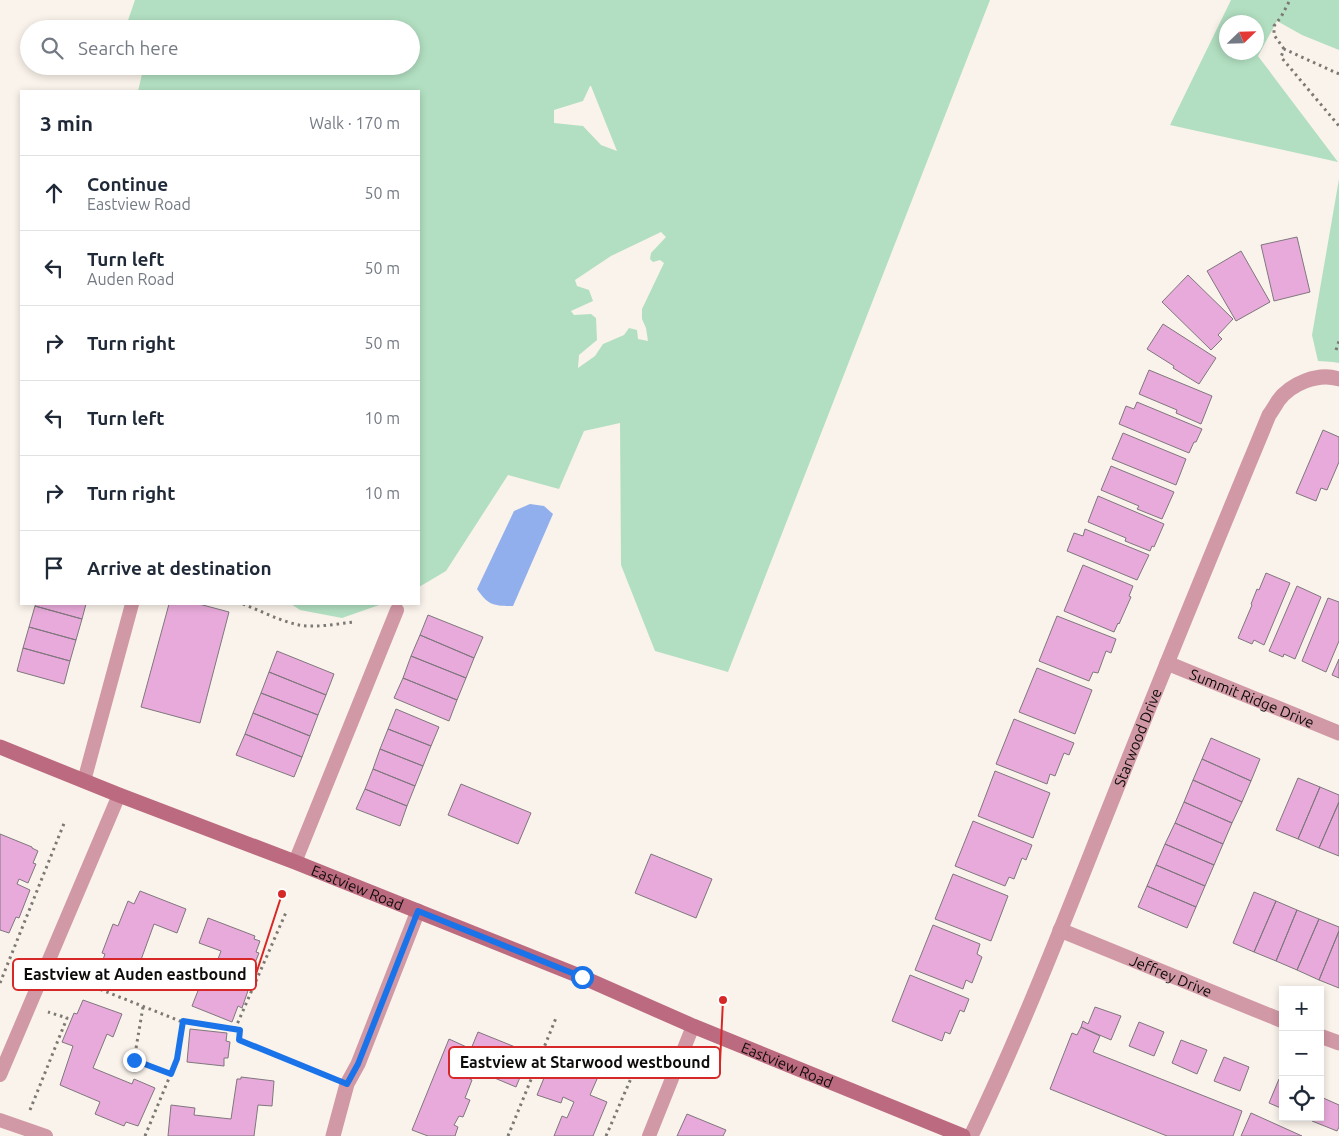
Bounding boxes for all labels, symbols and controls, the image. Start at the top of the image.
north arrow [1219,15,1264,60]
search box [20,20,420,75]
icon: search [38,34,66,62]
text: Search here [78,37,178,59]
text: 3 min [40,111,93,135]
text: Walk · 170 m [309,114,400,132]
text: Continue [87,173,168,195]
icon: ahead [40,179,68,207]
text: 50 m [364,184,400,202]
text: Eastview Road [87,195,191,213]
text: Turn left [87,248,165,270]
icon: left [40,254,68,282]
text: 50 m [364,259,400,277]
text: Auden Road [87,270,174,288]
icon: right [40,329,68,357]
text: Turn right [87,332,175,354]
text: 50 m [364,334,400,352]
icon: left [40,404,68,432]
text: Turn left [87,407,165,429]
text: 10 m [364,409,400,427]
icon: right [40,479,68,507]
text: Turn right [87,482,175,504]
text: 10 m [364,484,400,502]
icon: arrive [40,554,68,582]
text: Arrive at destination [87,557,272,579]
street label: Summit Ridge Drive [1187,665,1317,731]
street label: Starwood Drive [1110,686,1164,789]
street label: Eastview Road [309,861,406,913]
street label: Jeffrey Drive [1128,951,1215,1000]
callout: Eastview at Auden eastbound [13,959,256,990]
text: Eastview at Auden eastbound [24,965,246,983]
route start [571,966,594,989]
map controls [1279,986,1324,1121]
button: + [1279,986,1324,1031]
button: − [1279,1031,1324,1076]
street label: Eastview Road [739,1038,836,1091]
callout: Eastview at Starwood westbound [449,1047,720,1078]
route end [123,1049,146,1072]
text: Eastview at Starwood westbound [460,1053,710,1071]
button: locate [1279,1076,1324,1121]

